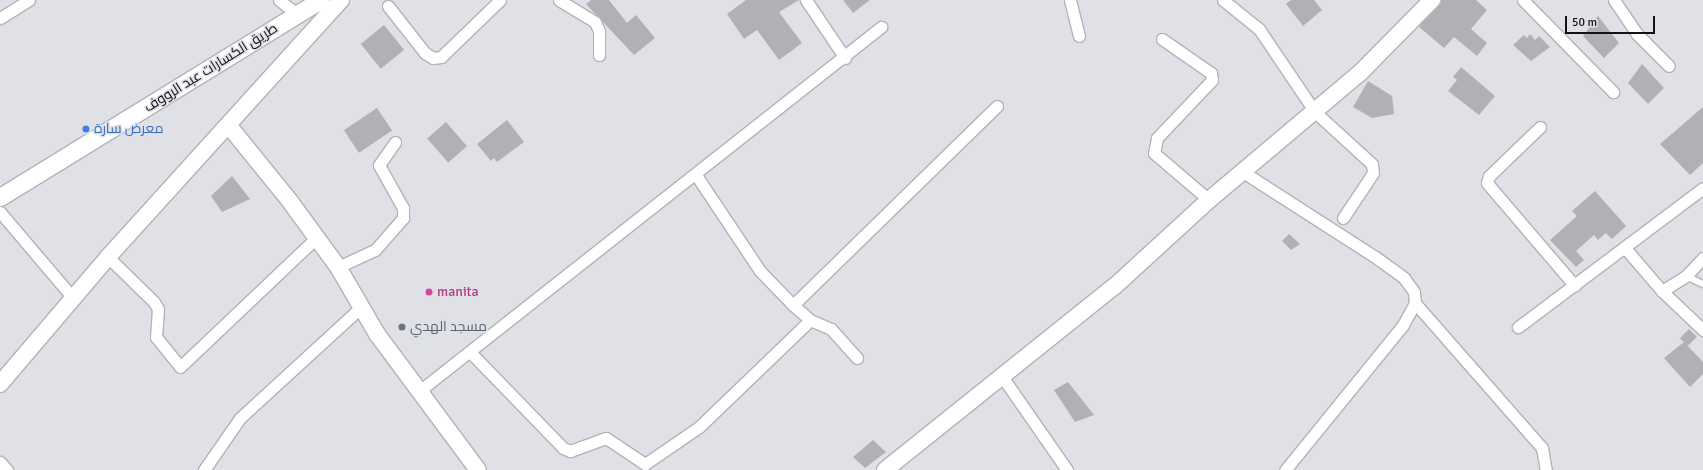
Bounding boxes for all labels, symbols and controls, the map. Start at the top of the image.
scale bar [1567,8,1657,34]
text: 50 m [1572,15,1597,30]
street label: طريق الكسارات عبد الرووف [141,20,281,116]
place label: معرض سارة [94,121,163,137]
marker: معرض سارة [81,124,91,134]
place label: manita [437,284,479,300]
marker: manita [424,287,434,297]
place label: مسجد الهدي [410,319,487,335]
marker: مسجد الهدي [397,322,407,332]

